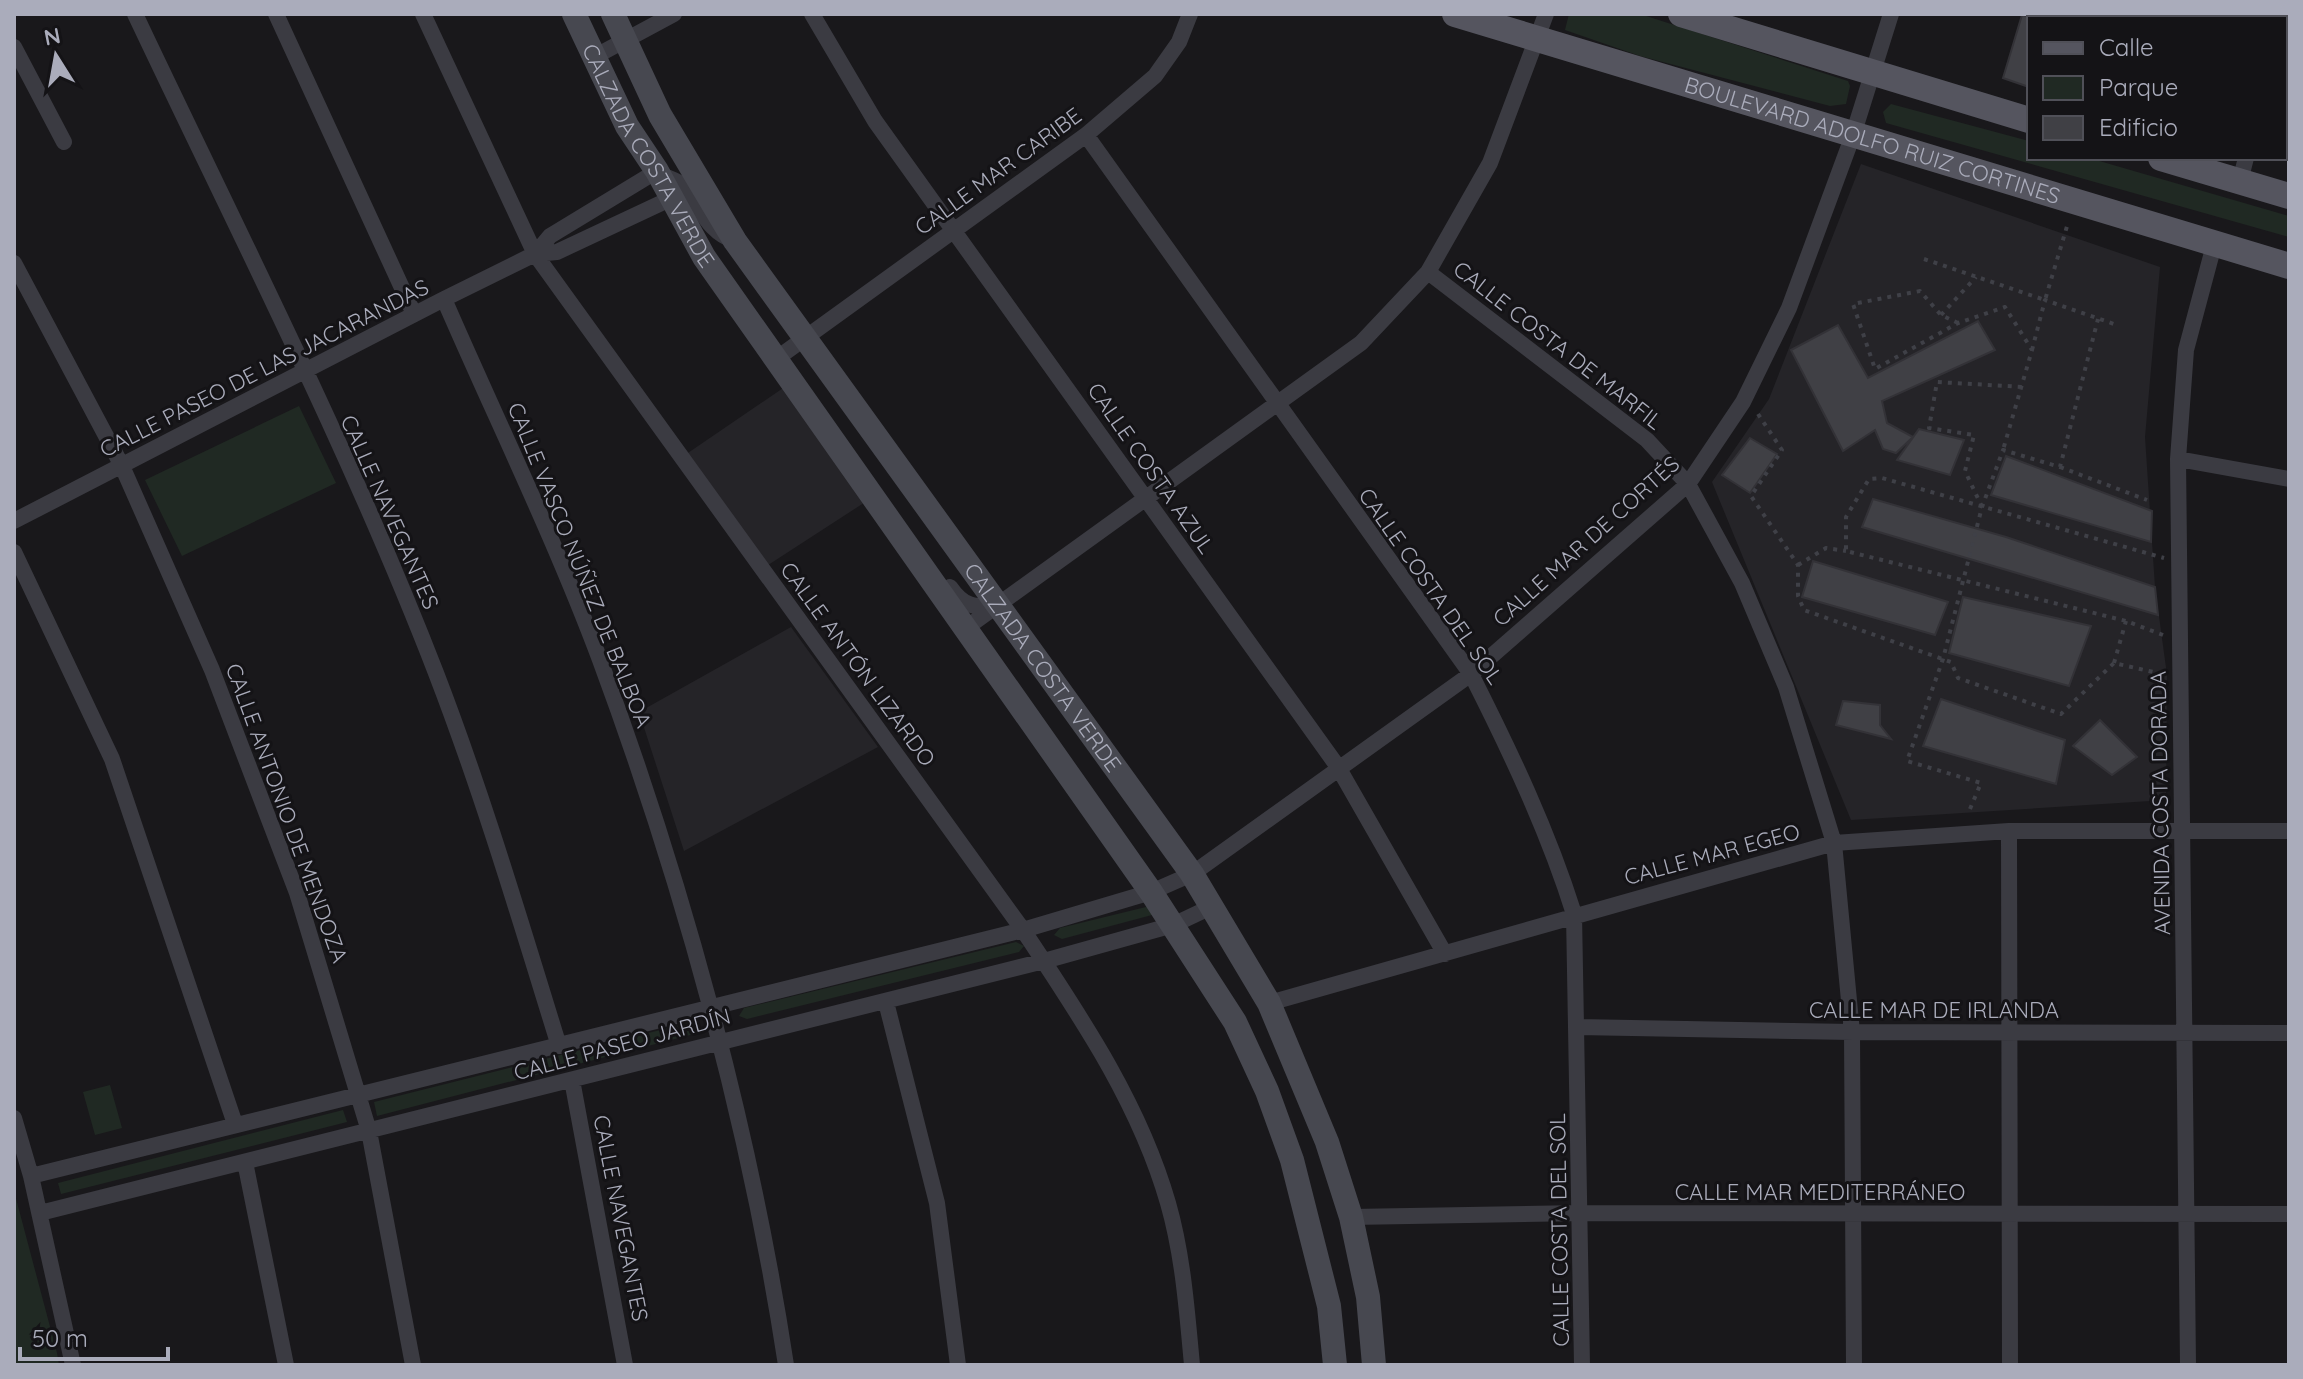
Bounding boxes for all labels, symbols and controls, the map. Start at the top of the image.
north arrow [16,16,96,96]
legend [2027,16,2287,160]
text: N [42,21,63,52]
text: Calle [2099,32,2154,62]
street label: CALZADA COSTA VERDE [576,39,721,273]
street label: BOULEVARD ADOLFO RUIZ CORTINES [1681,70,2064,210]
text: Parque [2099,72,2178,102]
street label: CALLE MAR CARIBE [909,101,1087,241]
text: Edificio [2099,112,2178,142]
street label: CALLE COSTA DE MARFIL [1448,255,1668,436]
street label: CALLE PASEO DE LAS JACARANDAS [95,273,433,463]
street label: CALLE COSTA AZUL [1082,377,1221,559]
street label: CALLE VASCO NÚÑEZ DE BALBOA [502,398,658,732]
street label: CALLE NAVEGANTES [335,411,445,613]
street label: CALLE MAR DE CORTÉS [1487,450,1685,632]
street label: CALLE COSTA DEL SOL [1353,482,1510,690]
street label: CALLE ANTÓN LIZARDO [774,556,942,772]
street label: CALZADA COSTA VERDE [958,558,1128,777]
street label: CALLE ANTONIO DE MENDOZA [220,659,354,967]
street label: AVENIDA COSTA DORADA [2144,671,2176,935]
street label: CALLE MAR EGEO [1621,817,1803,891]
street label: CALLE MAR DE IRLANDA [1809,996,2059,1024]
street label: CALLE PASEO JARDÍN [511,1002,733,1086]
street label: CALLE NAVEGANTES [587,1112,655,1324]
street label: CALLE COSTA DEL SOL [1543,1113,1575,1347]
street label: CALLE MAR MEDITERRÁNEO [1675,1178,1965,1206]
scale bar [20,1311,168,1361]
text: 50 m [32,1323,88,1353]

